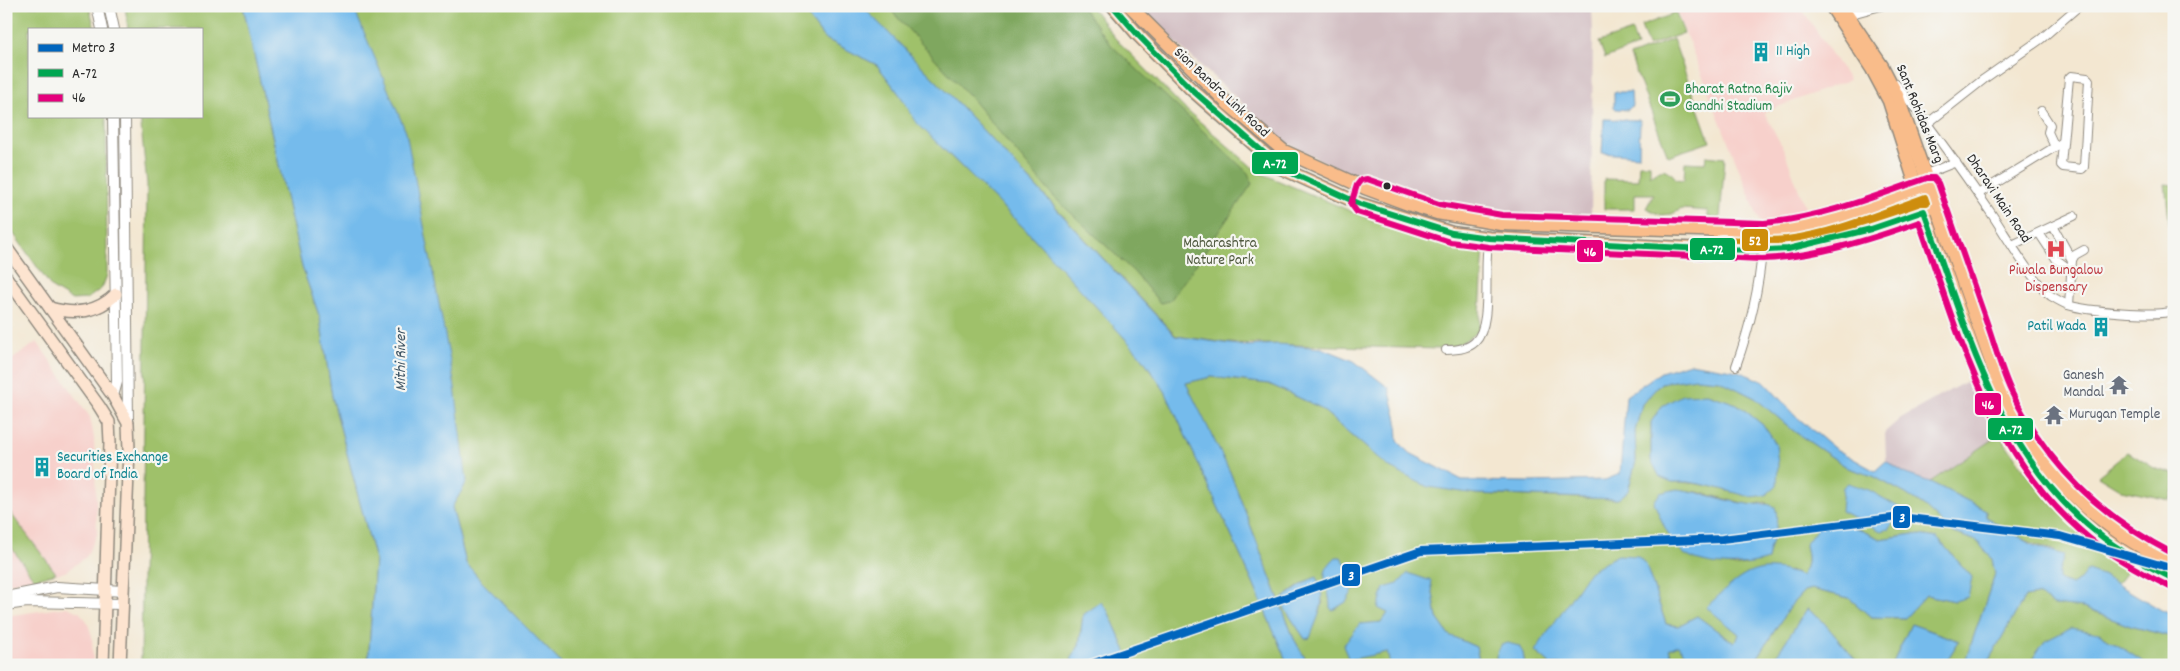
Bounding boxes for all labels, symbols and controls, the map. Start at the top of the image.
legend [28,28,202,118]
text: Metro 3 [72,38,115,60]
building icon: 11 High [1750,41,1772,63]
place label: 11 High [1776,41,1810,63]
street label: Sion Bandra Link Road [1168,43,1274,143]
street label: Sant Rohidas Marg [1889,61,1949,167]
text: A-72 [72,64,98,86]
place label: Bharat Ratna Rajiv Gandhi Stadium [1685,79,1793,118]
text: 46 [72,88,86,110]
sports icon: Bharat Ratna Rajiv Gandhi Stadium [1659,88,1681,110]
street label: Dharavi Main Road [1960,150,2036,248]
line badge: A-72 [1251,151,1299,175]
text: A-72 [1263,155,1287,175]
unlabelled marker [1382,181,1392,191]
line badge: 52 [1741,228,1769,252]
text: 52 [1749,232,1761,252]
park label: Maharashtra Nature Park [1183,233,1258,272]
line badge: A-72 [1689,237,1736,261]
hospital icon: Piwala Bungalow Dispensary [2045,238,2067,260]
line badge: 46 [1576,239,1604,263]
text: A-72 [1700,241,1724,261]
text: 46 [1584,243,1596,263]
place label: Piwala Bungalow Dispensary [2009,260,2103,299]
place label: Patil Wada [2027,316,2087,338]
building icon: Patil Wada [2090,316,2112,338]
water label: Mithi River [390,327,413,391]
place label: Ganesh Mandal [2063,365,2104,404]
temple icon: Ganesh Mandal [2108,374,2130,396]
line badge: 46 [1974,392,2002,416]
text: 46 [1982,396,1994,416]
temple icon: Murugan Temple [2043,404,2065,426]
place label: Murugan Temple [2069,404,2161,426]
line badge: A-72 [1987,417,2034,441]
text: A-72 [1999,421,2023,441]
place label: Securities Exchange Board of India [57,447,168,486]
building icon: Securities Exchange Board of India [31,456,53,478]
line badge: 3 [1892,505,1911,529]
text: 3 [1899,509,1905,529]
line badge: 3 [1341,563,1361,587]
text: 3 [1348,567,1354,587]

